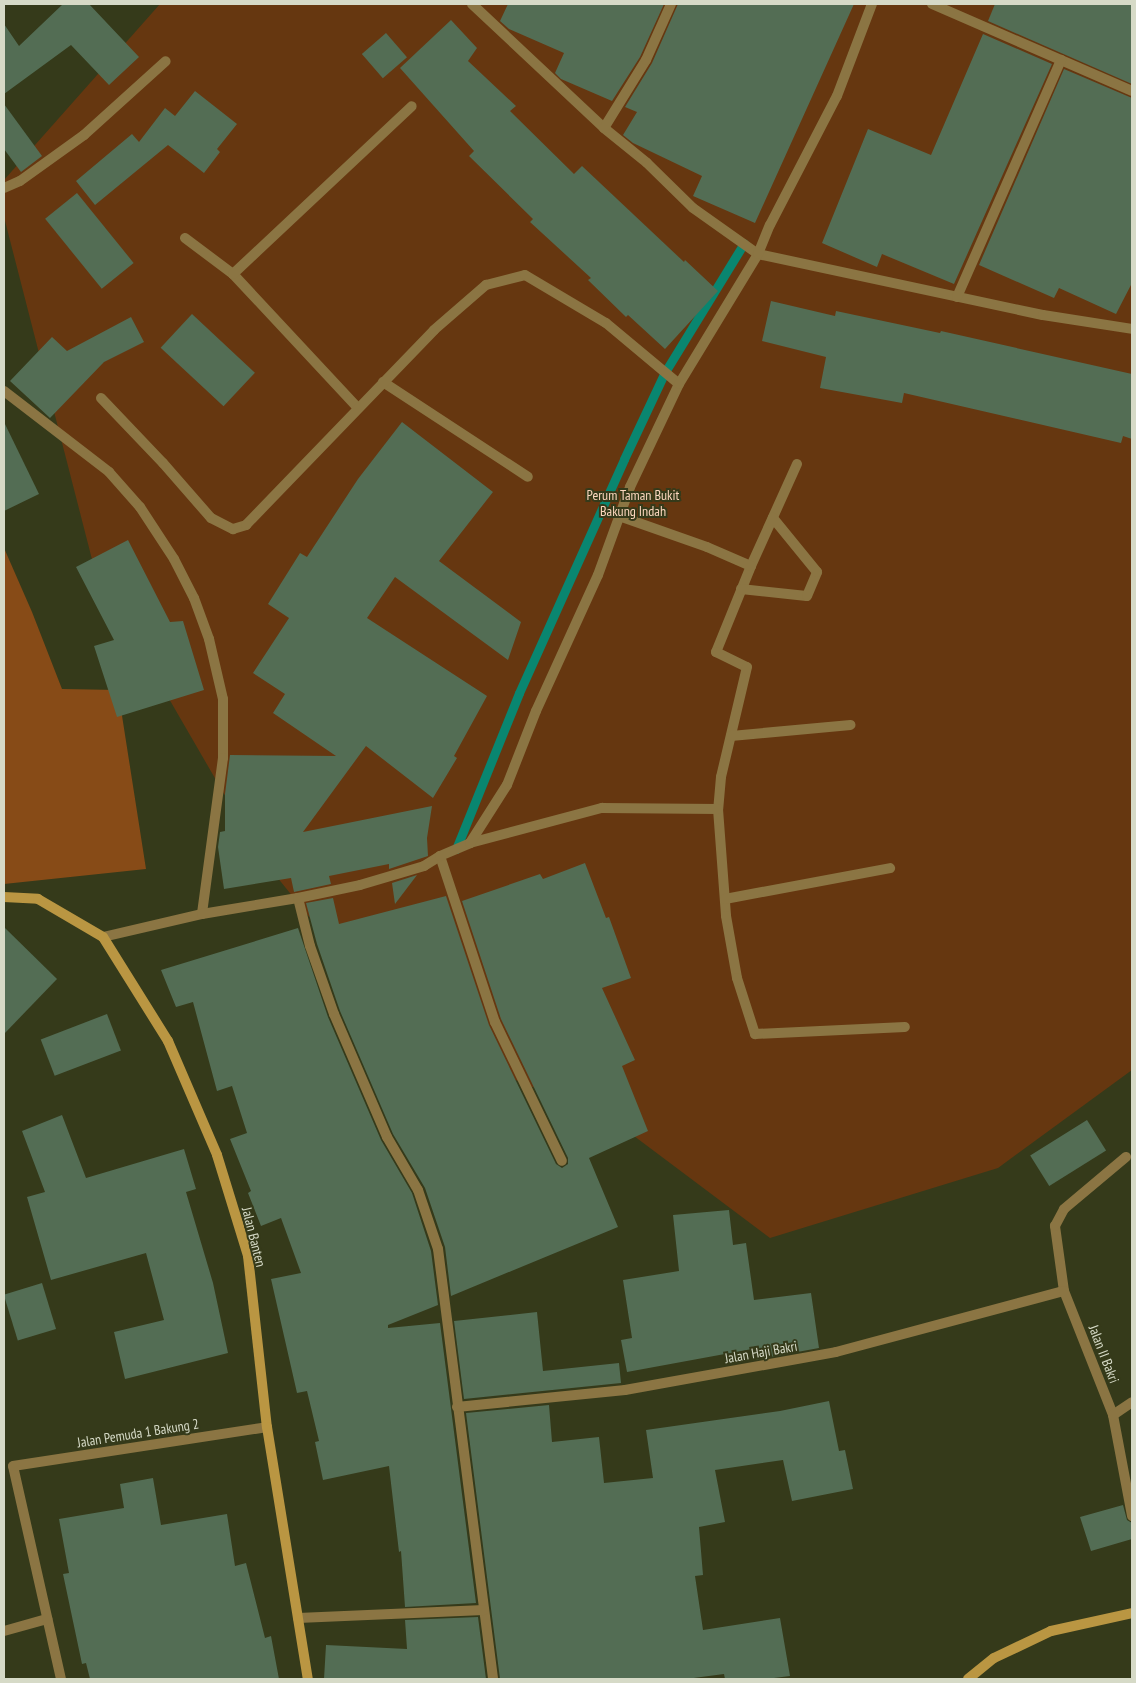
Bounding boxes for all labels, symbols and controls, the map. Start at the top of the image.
park label: Perum Taman Bukit Bakung Indah [586,487,680,520]
street label: Jalan Banten [238,1205,270,1269]
street label: Jalan II Bakri [1085,1323,1123,1385]
street label: Jalan Haji Bakri [723,1337,799,1367]
street label: Jalan Pemuda 1 Bakung 2 [76,1415,200,1451]

